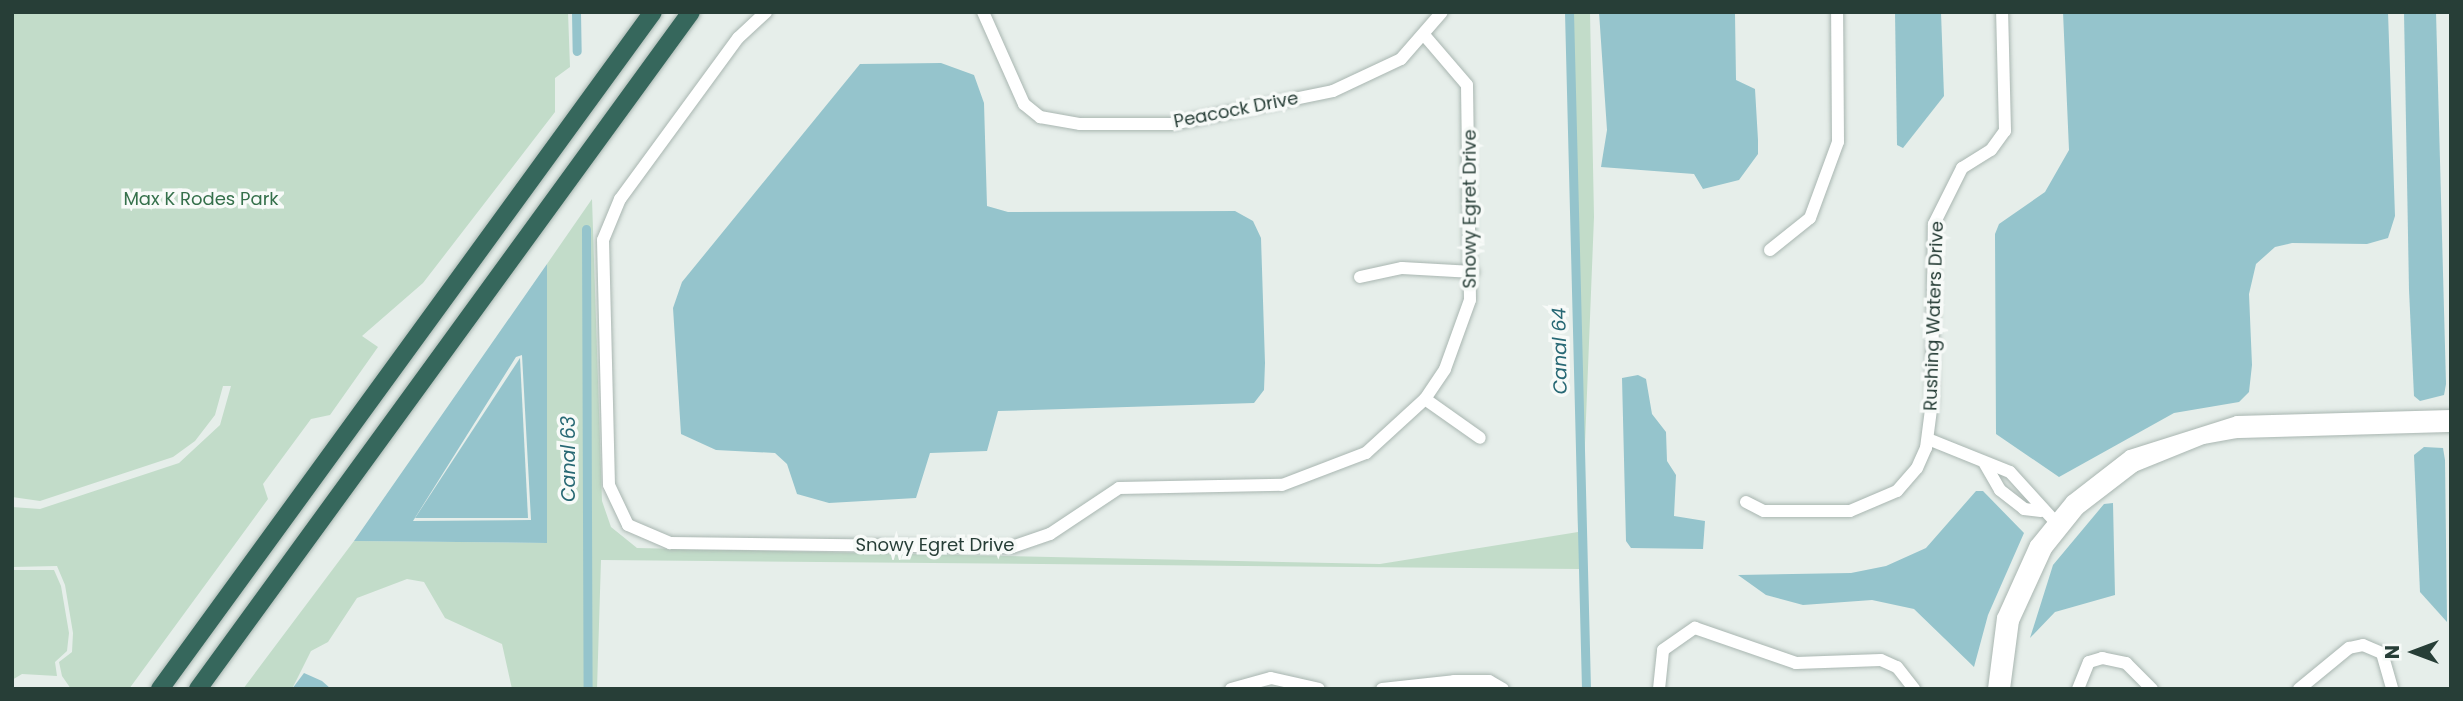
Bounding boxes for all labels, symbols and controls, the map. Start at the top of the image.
street label: Peacock Drive [1172,87,1300,133]
street label: Snowy Egret Drive [1459,129,1481,289]
park label: Max K Rodes Park [123,188,279,210]
street label: Rushing Waters Drive [1920,221,1948,411]
water label: Canal 64 [1548,307,1572,395]
water label: Canal 63 [558,416,580,502]
street label: Snowy Egret Drive [855,534,1015,556]
north arrow [2379,617,2449,687]
text: N [2379,645,2406,659]

